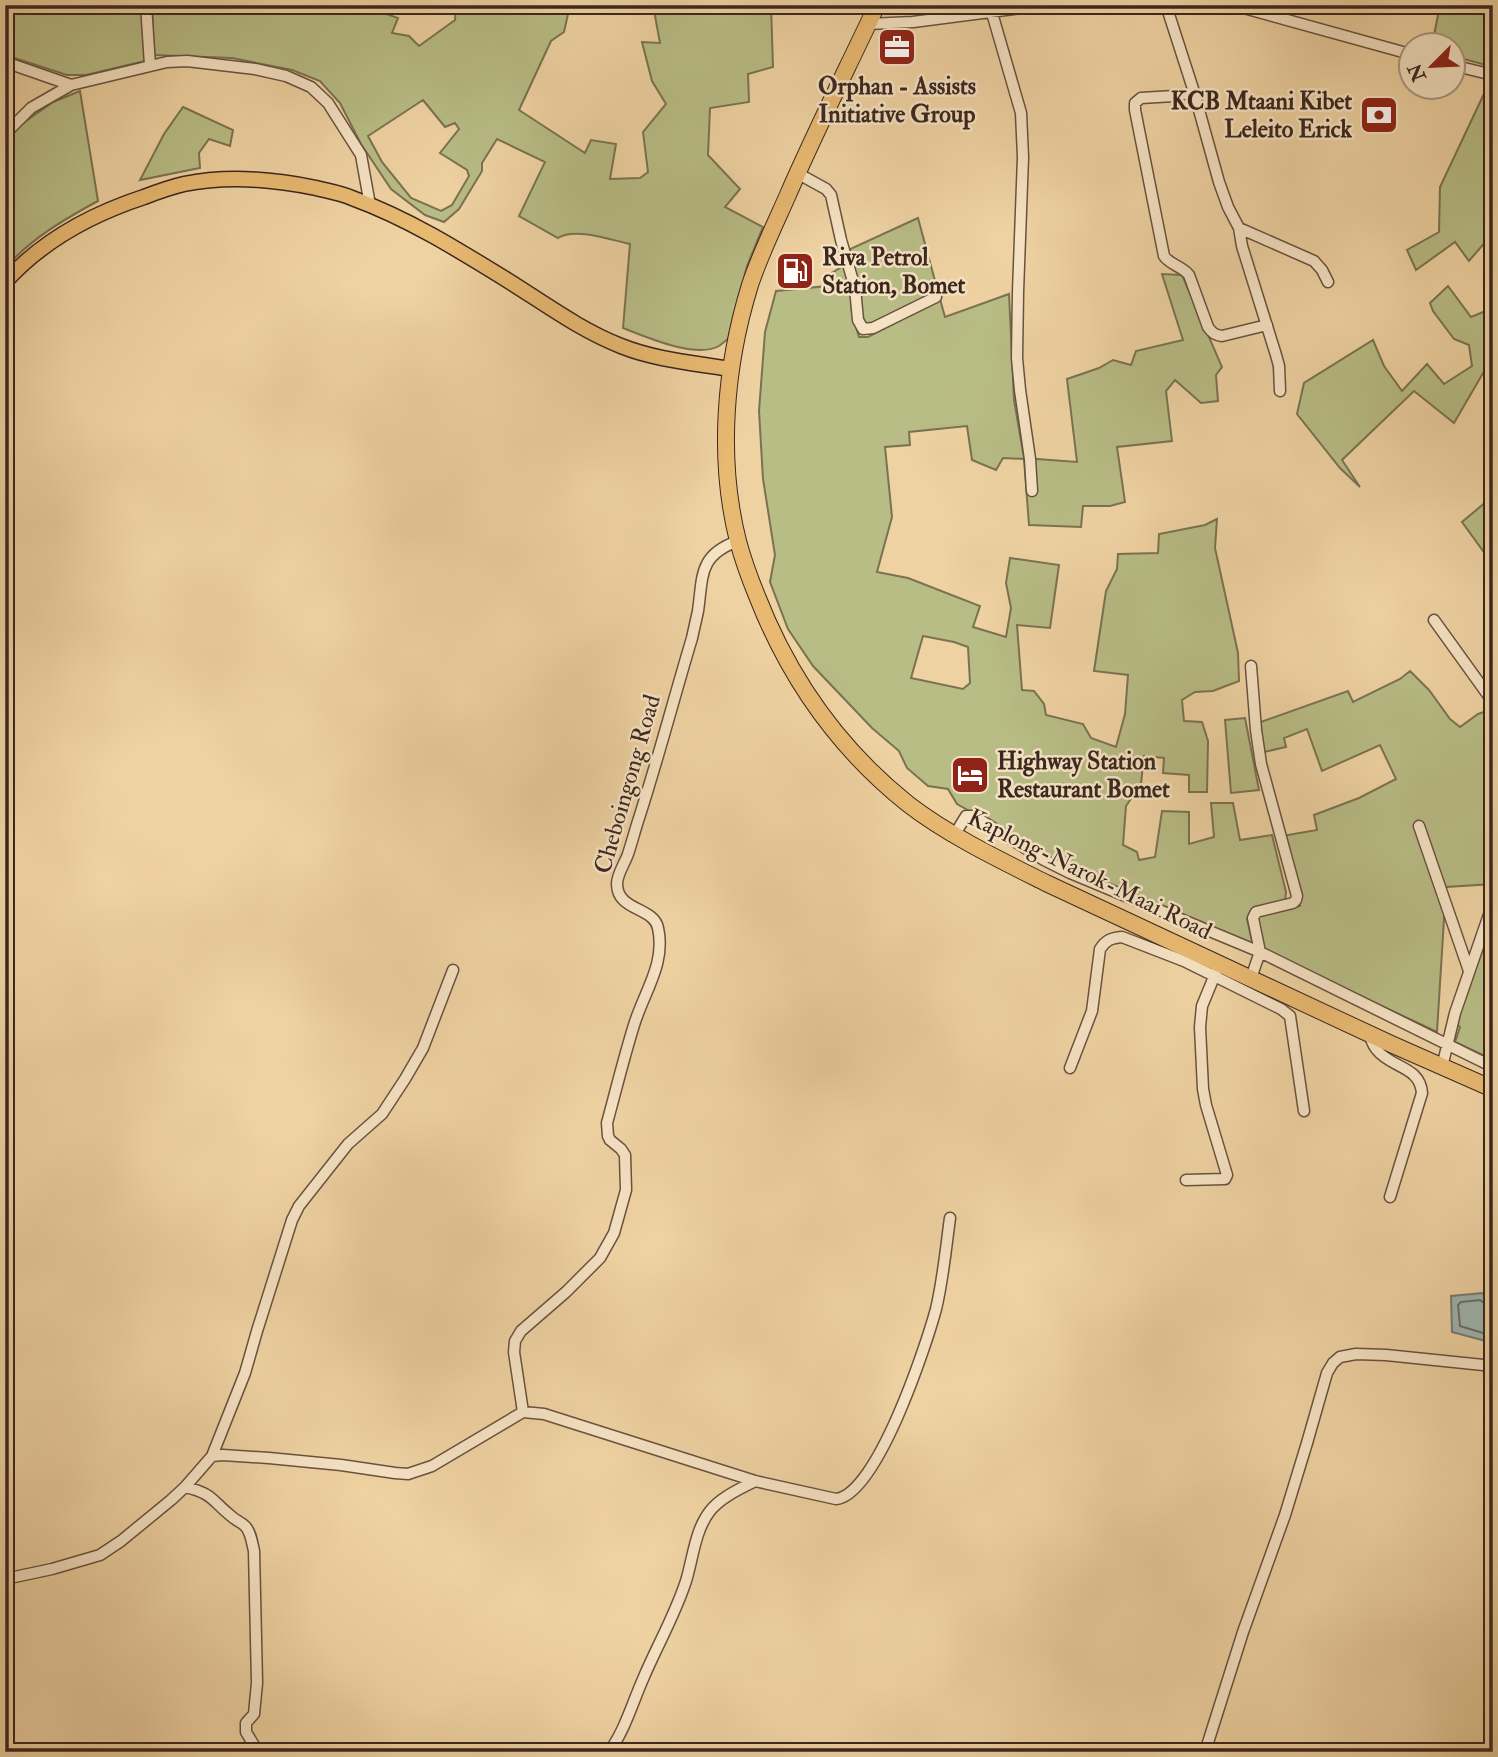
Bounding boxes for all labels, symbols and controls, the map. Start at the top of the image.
office icon: Orphan - Assists Initiative Group [876,26,918,68]
north arrow [1396,32,1466,102]
text: N [1403,59,1432,86]
place label: Orphan - Assists Initiative Group [818,71,976,130]
place label: KCB Mtaani Kibet Leleito Erick [1171,86,1352,145]
bank icon: KCB Mtaani Kibet Leleito Erick [1358,94,1400,136]
place label: Riva Petrol Station, Bomet [822,242,966,301]
fuel station icon: Riva Petrol Station, Bomet [774,250,816,292]
street label: Cheboingong Road [587,691,668,877]
place label: Highway Station Restaurant Bomet [997,746,1170,805]
hotel icon: Highway Station Restaurant Bomet [949,754,991,796]
street label: Kaplong-Narok-Maai Road [963,802,1217,947]

